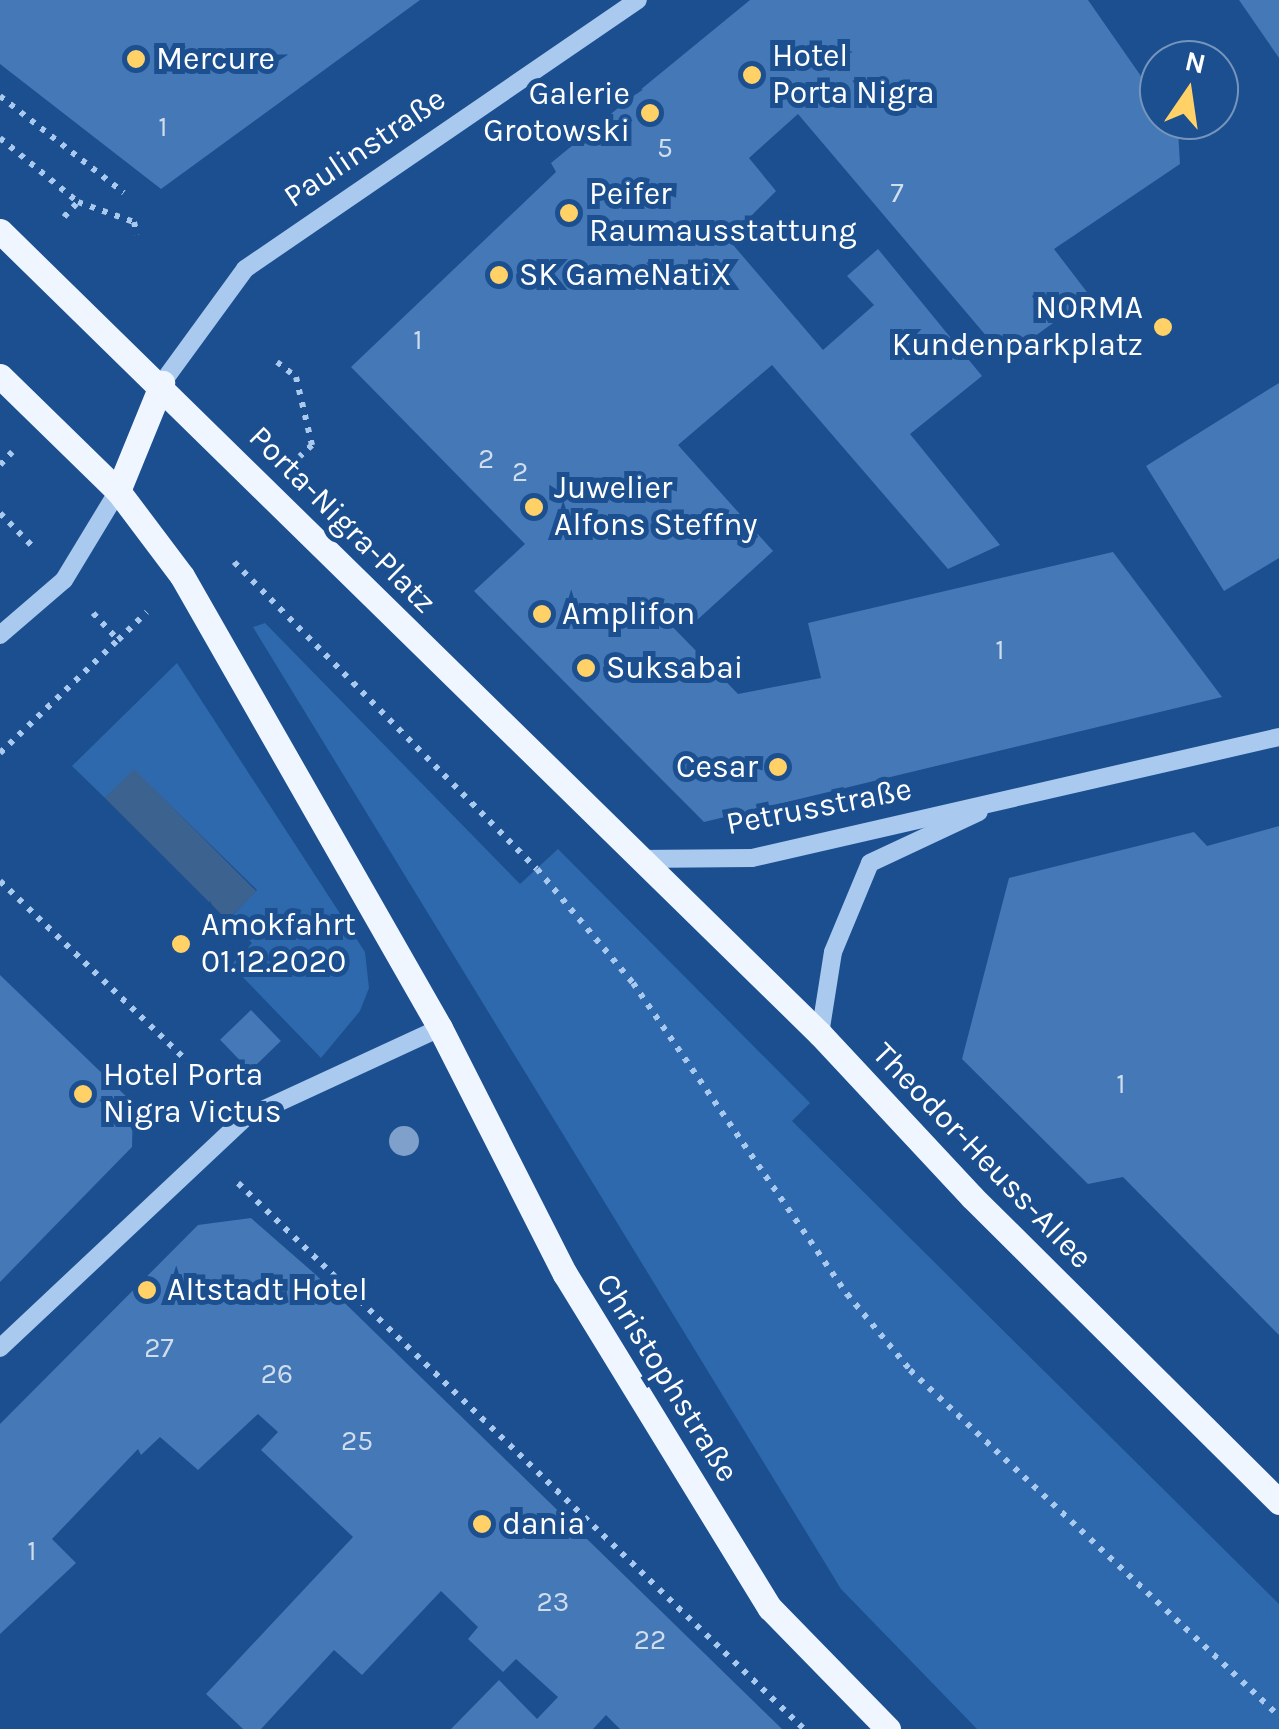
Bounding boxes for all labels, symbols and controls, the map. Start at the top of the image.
place label: Hotel Porta Nigra [772,38,935,113]
place label: Mercure [156,40,275,78]
north arrow [1139,40,1239,140]
text: N [1182,44,1209,81]
marker: Mercure [125,48,147,70]
marker: Hotel Porta Nigra [741,64,763,86]
place label: Galerie Grotowski [483,76,630,151]
street label: Paulinstraße [277,80,453,216]
marker: Galerie Grotowski [639,102,661,124]
house number: 1 [158,110,168,144]
house number: 5 [657,131,673,165]
place label: Peifer Raumausstattung [589,176,857,251]
house number: 7 [890,176,904,210]
marker: Peifer Raumausstattung [558,202,580,224]
place label: SK GameNatiX [519,256,732,294]
marker: SK GameNatiX [488,264,510,286]
place label: NORMA Kundenparkplatz [892,290,1143,365]
marker: NORMA Kundenparkplatz [1152,316,1174,338]
house number: 1 [413,323,423,357]
street label: Porta-Nigra-Platz [240,418,444,622]
house number: 2 [478,442,494,476]
house number: 2 [512,455,528,489]
place label: Juwelier Alfons Steffny [554,470,757,545]
marker: Juwelier Alfons Steffny [523,496,545,518]
place label: Amplifon [562,595,695,633]
marker: Amplifon [531,603,553,625]
house number: 1 [995,633,1005,667]
place label: Suksabai [606,649,743,687]
marker: Suksabai [575,657,597,679]
place label: Cesar [676,748,758,786]
marker: Cesar [767,756,789,778]
street label: Petrusstraße [723,770,915,844]
place label: Amokfahrt 01.12.2020 [201,907,356,982]
marker: Amokfahrt 01.12.2020 [170,933,192,955]
street label: Theodor-Heuss-Allee [864,1035,1100,1277]
place label: Hotel Porta Nigra Victus [103,1057,282,1132]
house number: 1 [1116,1067,1126,1101]
marker: Hotel Porta Nigra Victus [72,1083,94,1105]
street label: Christophstraße [588,1267,746,1489]
place label: Altstadt Hotel [167,1271,368,1309]
marker: Altstadt Hotel [136,1279,158,1301]
house number: 27 [144,1331,174,1365]
house number: 26 [261,1357,293,1391]
house number: 25 [341,1424,373,1458]
place label: dania [502,1505,585,1543]
marker: dania [471,1513,493,1535]
house number: 1 [27,1534,37,1568]
house number: 23 [537,1585,569,1619]
house number: 22 [634,1623,666,1657]

